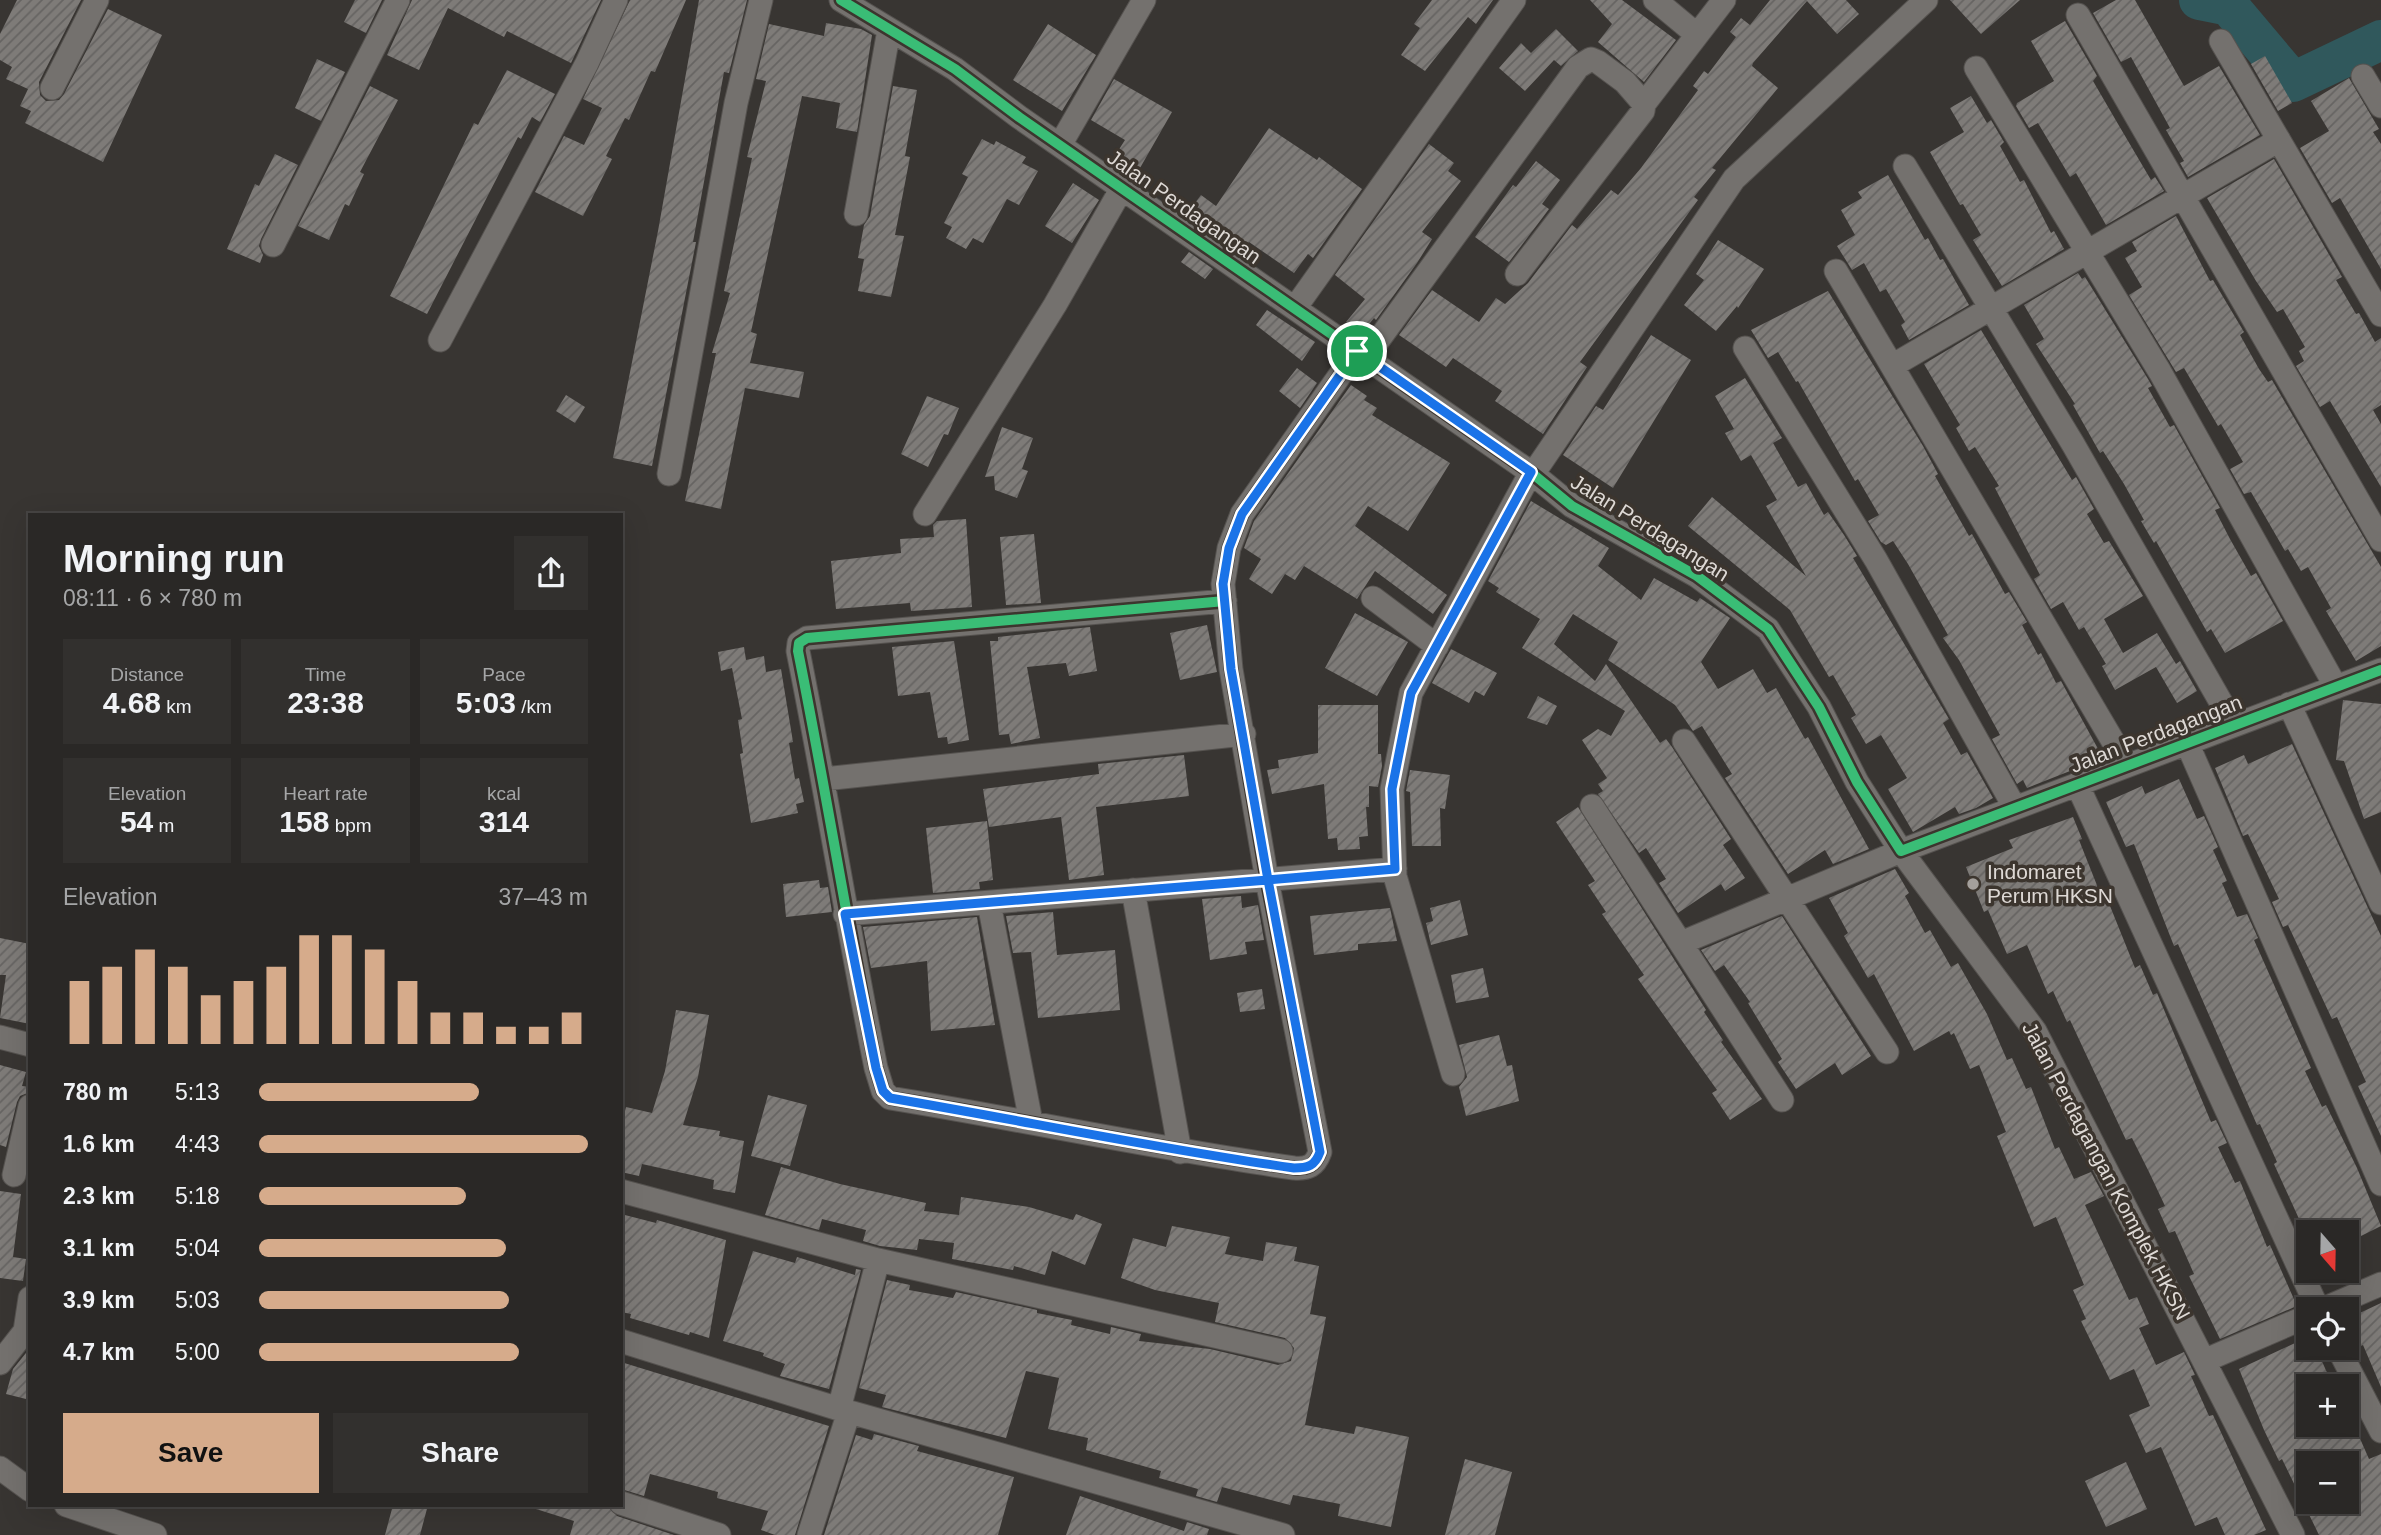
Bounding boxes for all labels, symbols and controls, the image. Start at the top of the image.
street label: Jalan Perdagangan [1103,145,1265,268]
pin [1327,321,1387,381]
icon: arrive [1338,332,1376,370]
street label: Jalan Perdagangan [1567,470,1734,586]
button: share [514,536,588,610]
text: Morning run [63,538,285,580]
text: 08:11 · 6 × 780 m [63,585,242,611]
text: Distance [110,664,184,685]
text: Time [305,664,346,685]
text: Pace [482,664,525,685]
text: 4.68 [103,686,161,719]
text: 23:38 [287,686,364,719]
text: 5:03 [456,686,516,719]
street label: Jalan Perdagangan [2067,690,2245,777]
text: km [161,696,192,717]
text: /km [516,696,552,717]
text: Elevation [108,783,186,804]
text: Heart rate [283,783,368,804]
text: kcal [487,783,521,804]
text: 54 [120,805,153,838]
text: 158 [279,805,329,838]
text: 314 [479,805,529,838]
text: m [153,815,174,836]
text: bpm [329,815,372,836]
place label: Indomaret Perum HKSN [1987,860,2113,907]
marker: Indomaret Perum HKSN [1965,876,1981,892]
text: Elevation [63,884,158,910]
text: 37–43 m [498,884,588,910]
street label: Jalan Perdagangan Komplek HKSN [2018,1018,2195,1324]
text: 780 m [63,1079,128,1105]
text: 5:13 [175,1079,220,1105]
text: 1.6 km [63,1131,135,1157]
text: 4:43 [175,1131,220,1157]
text: 2.3 km [63,1183,135,1209]
text: 5:18 [175,1183,220,1209]
north arrow [2296,1220,2359,1283]
map controls [2296,1220,2359,1514]
text: 3.1 km [63,1235,135,1261]
text: 5:04 [175,1235,220,1261]
text: 3.9 km [63,1287,135,1313]
text: 5:03 [175,1287,220,1313]
button: locate [2296,1297,2359,1360]
text: 4.7 km [63,1339,135,1365]
text: 5:00 [175,1339,220,1365]
button: + [2296,1374,2359,1437]
button: Save [63,1413,319,1493]
button: Share [333,1413,588,1493]
button: − [2296,1451,2359,1514]

